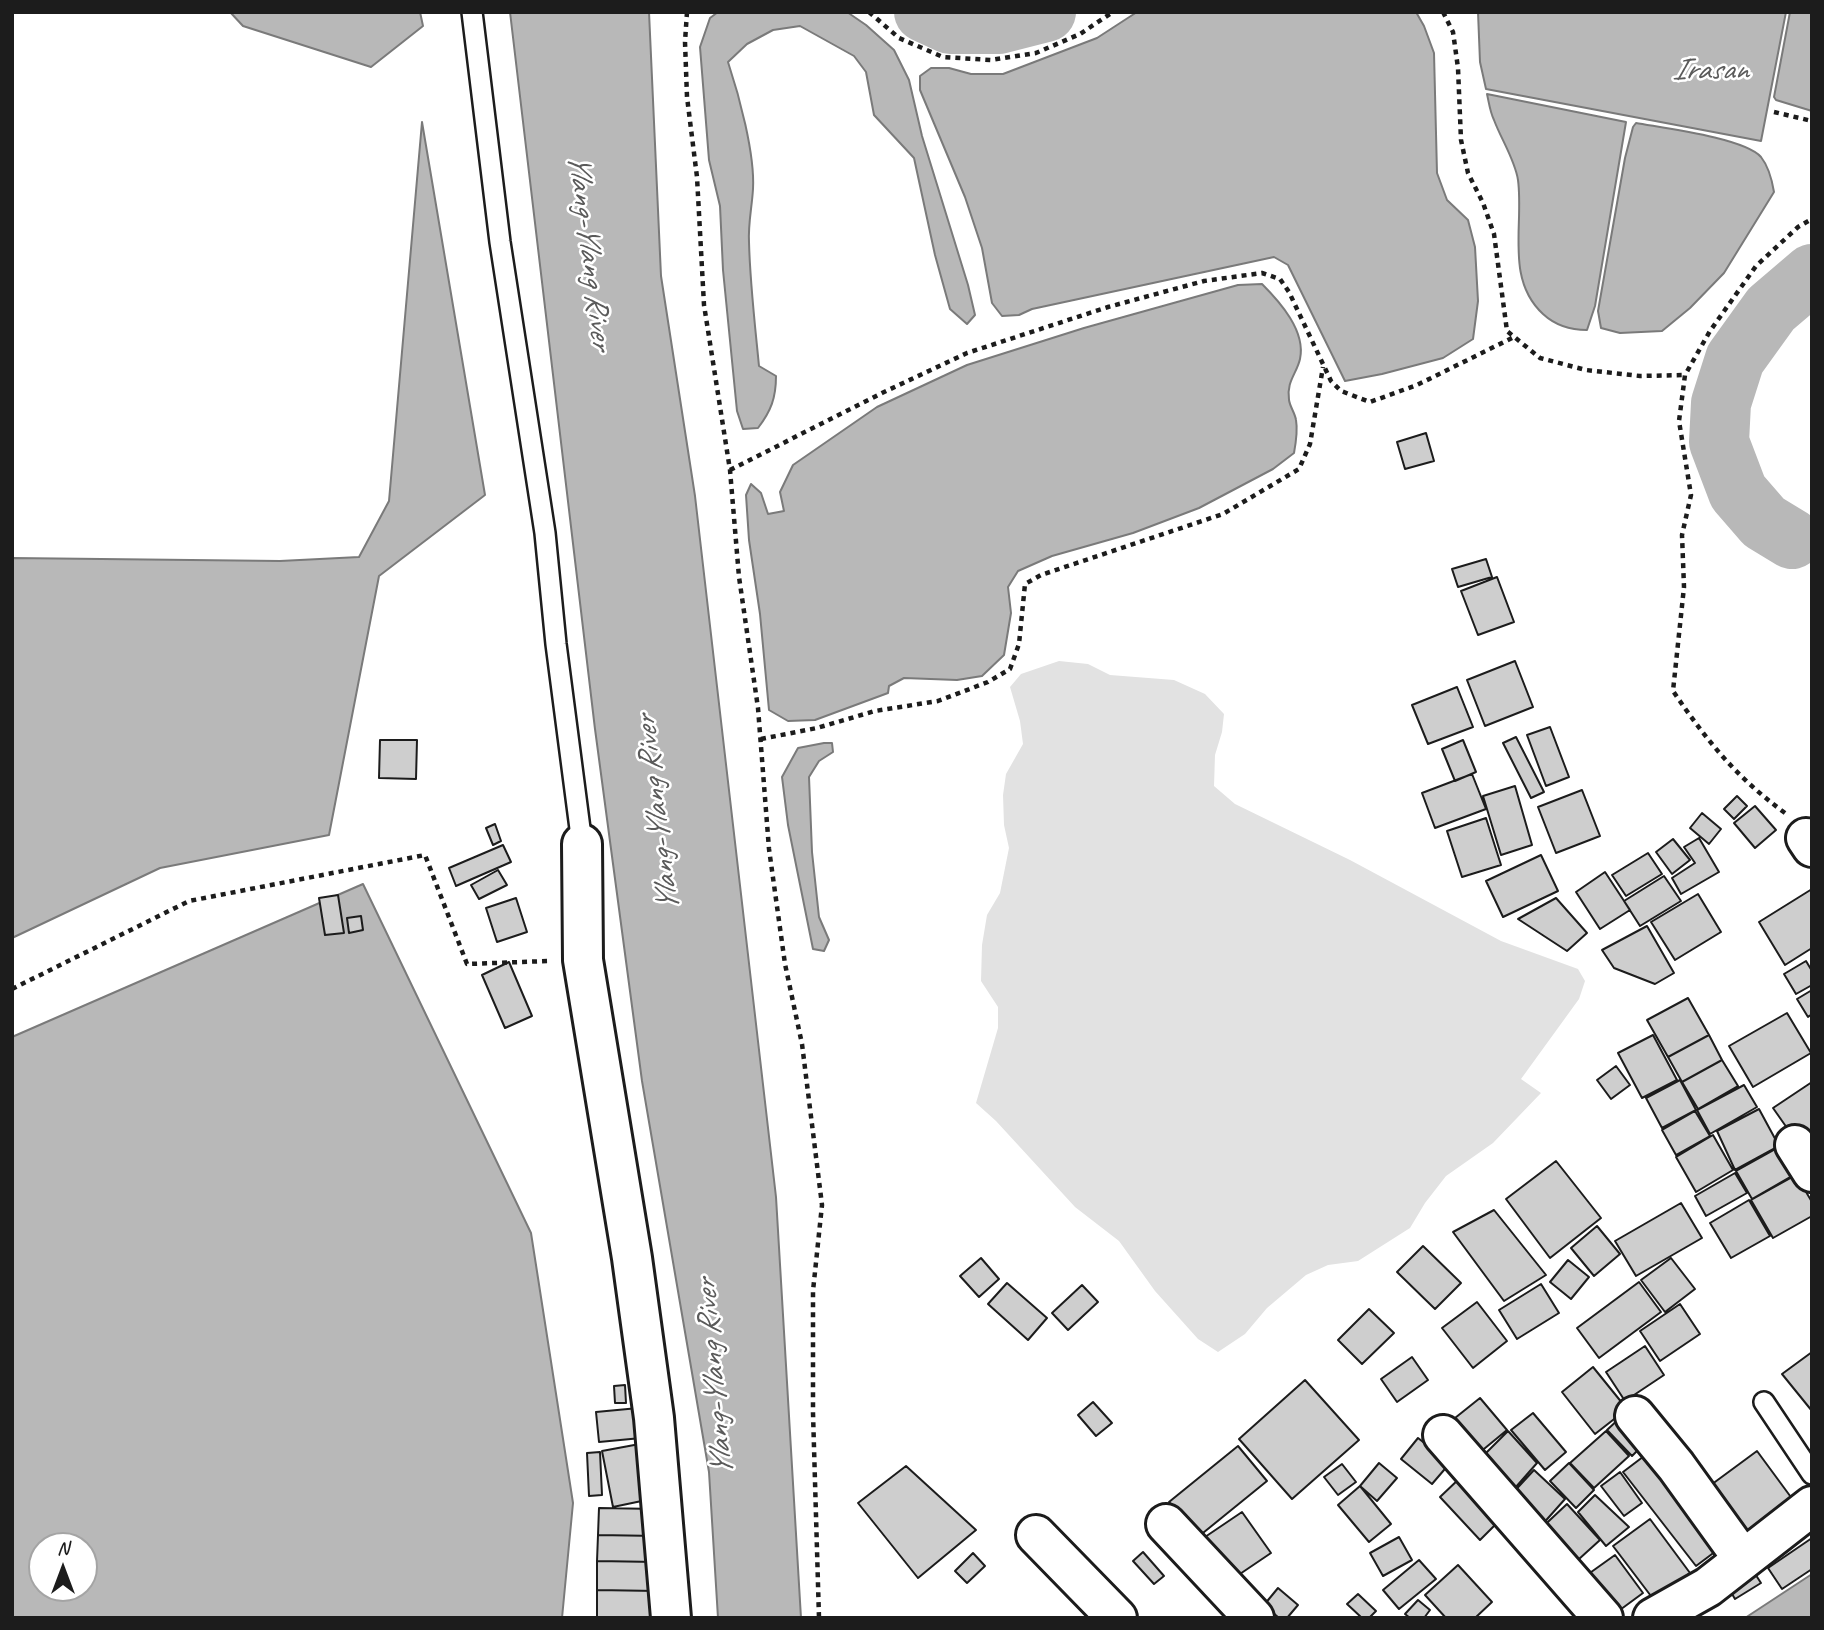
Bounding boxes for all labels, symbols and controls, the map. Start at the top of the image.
water label: Irasan [1672,52,1748,90]
water label: Ylang-Ylang River [558,151,620,351]
water label: Ylang-Ylang River [627,714,689,914]
water label: Ylang-Ylang River [687,1278,743,1478]
north arrow [28,1532,98,1602]
text: N [57,1536,69,1560]

